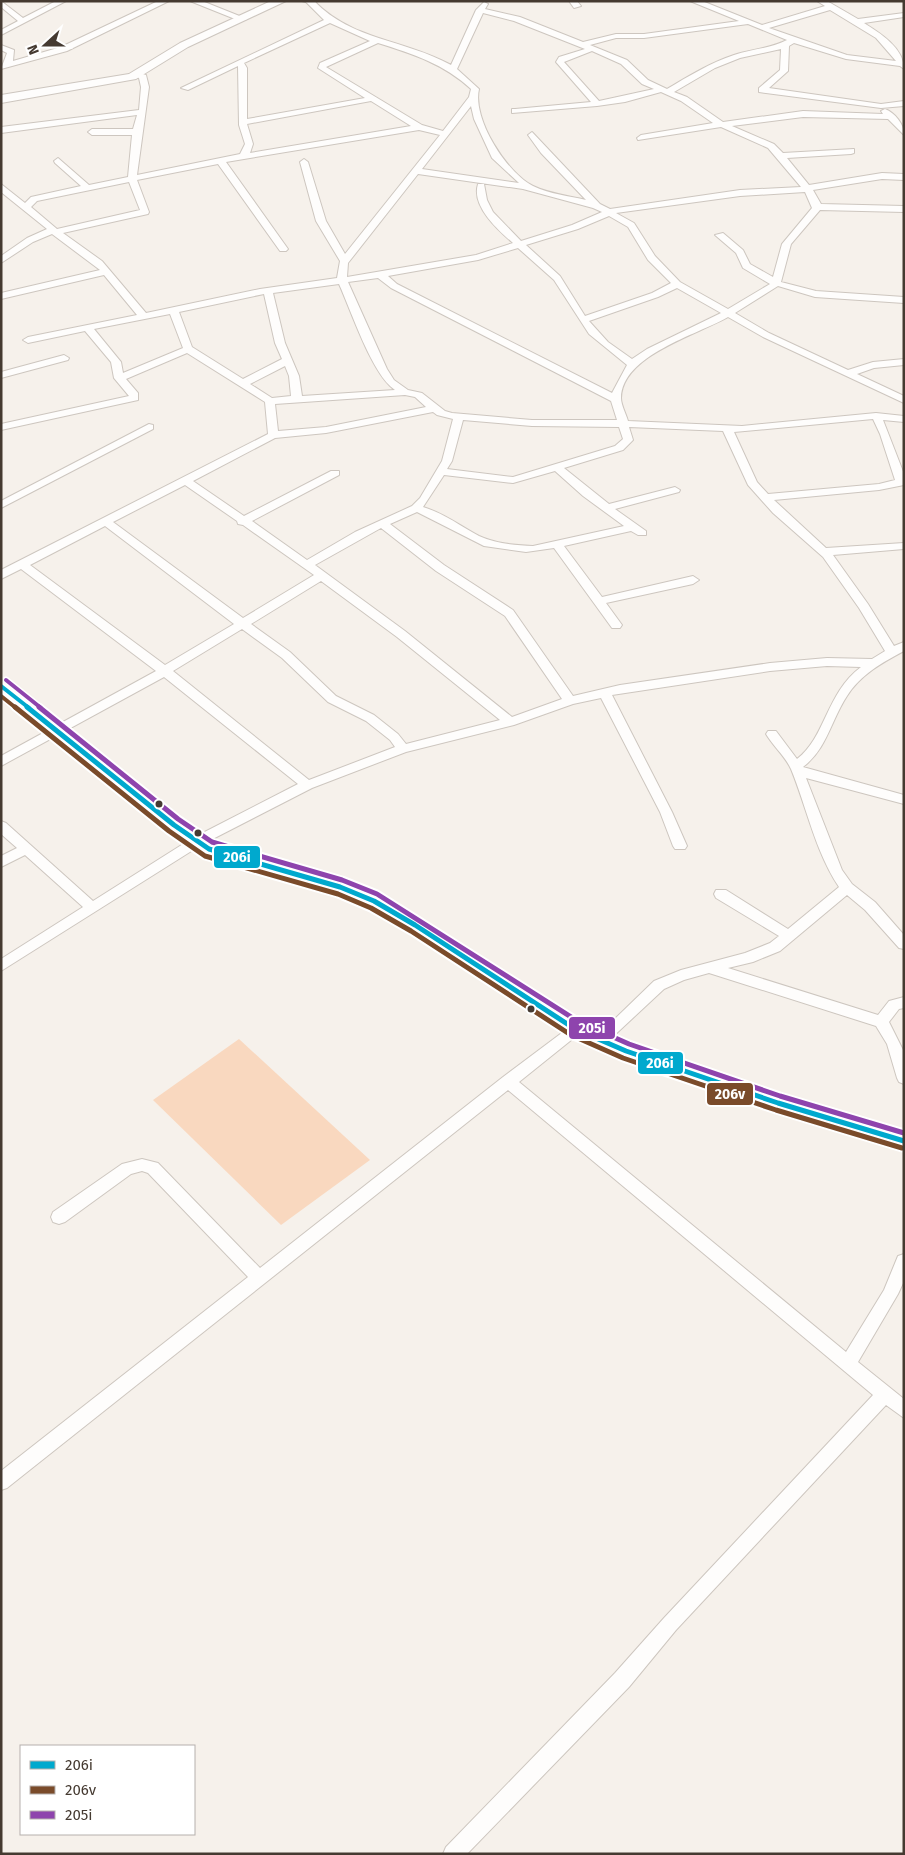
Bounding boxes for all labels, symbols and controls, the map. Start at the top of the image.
north arrow [20,20,70,70]
text: N [24,42,43,57]
unlabelled marker [154,799,164,809]
unlabelled marker [193,828,203,838]
line badge: 206i [213,845,261,869]
text: 206i [223,849,251,866]
unlabelled marker [526,1004,536,1014]
line badge: 205i [568,1016,616,1040]
text: 205i [579,1020,605,1037]
line badge: 206i [637,1051,684,1075]
text: 206i [646,1055,674,1072]
line badge: 206v [706,1082,754,1106]
text: 206v [715,1086,746,1103]
legend [20,1745,195,1835]
text: 206i [65,1756,93,1774]
text: 206v [65,1781,97,1799]
text: 205i [65,1806,93,1824]

